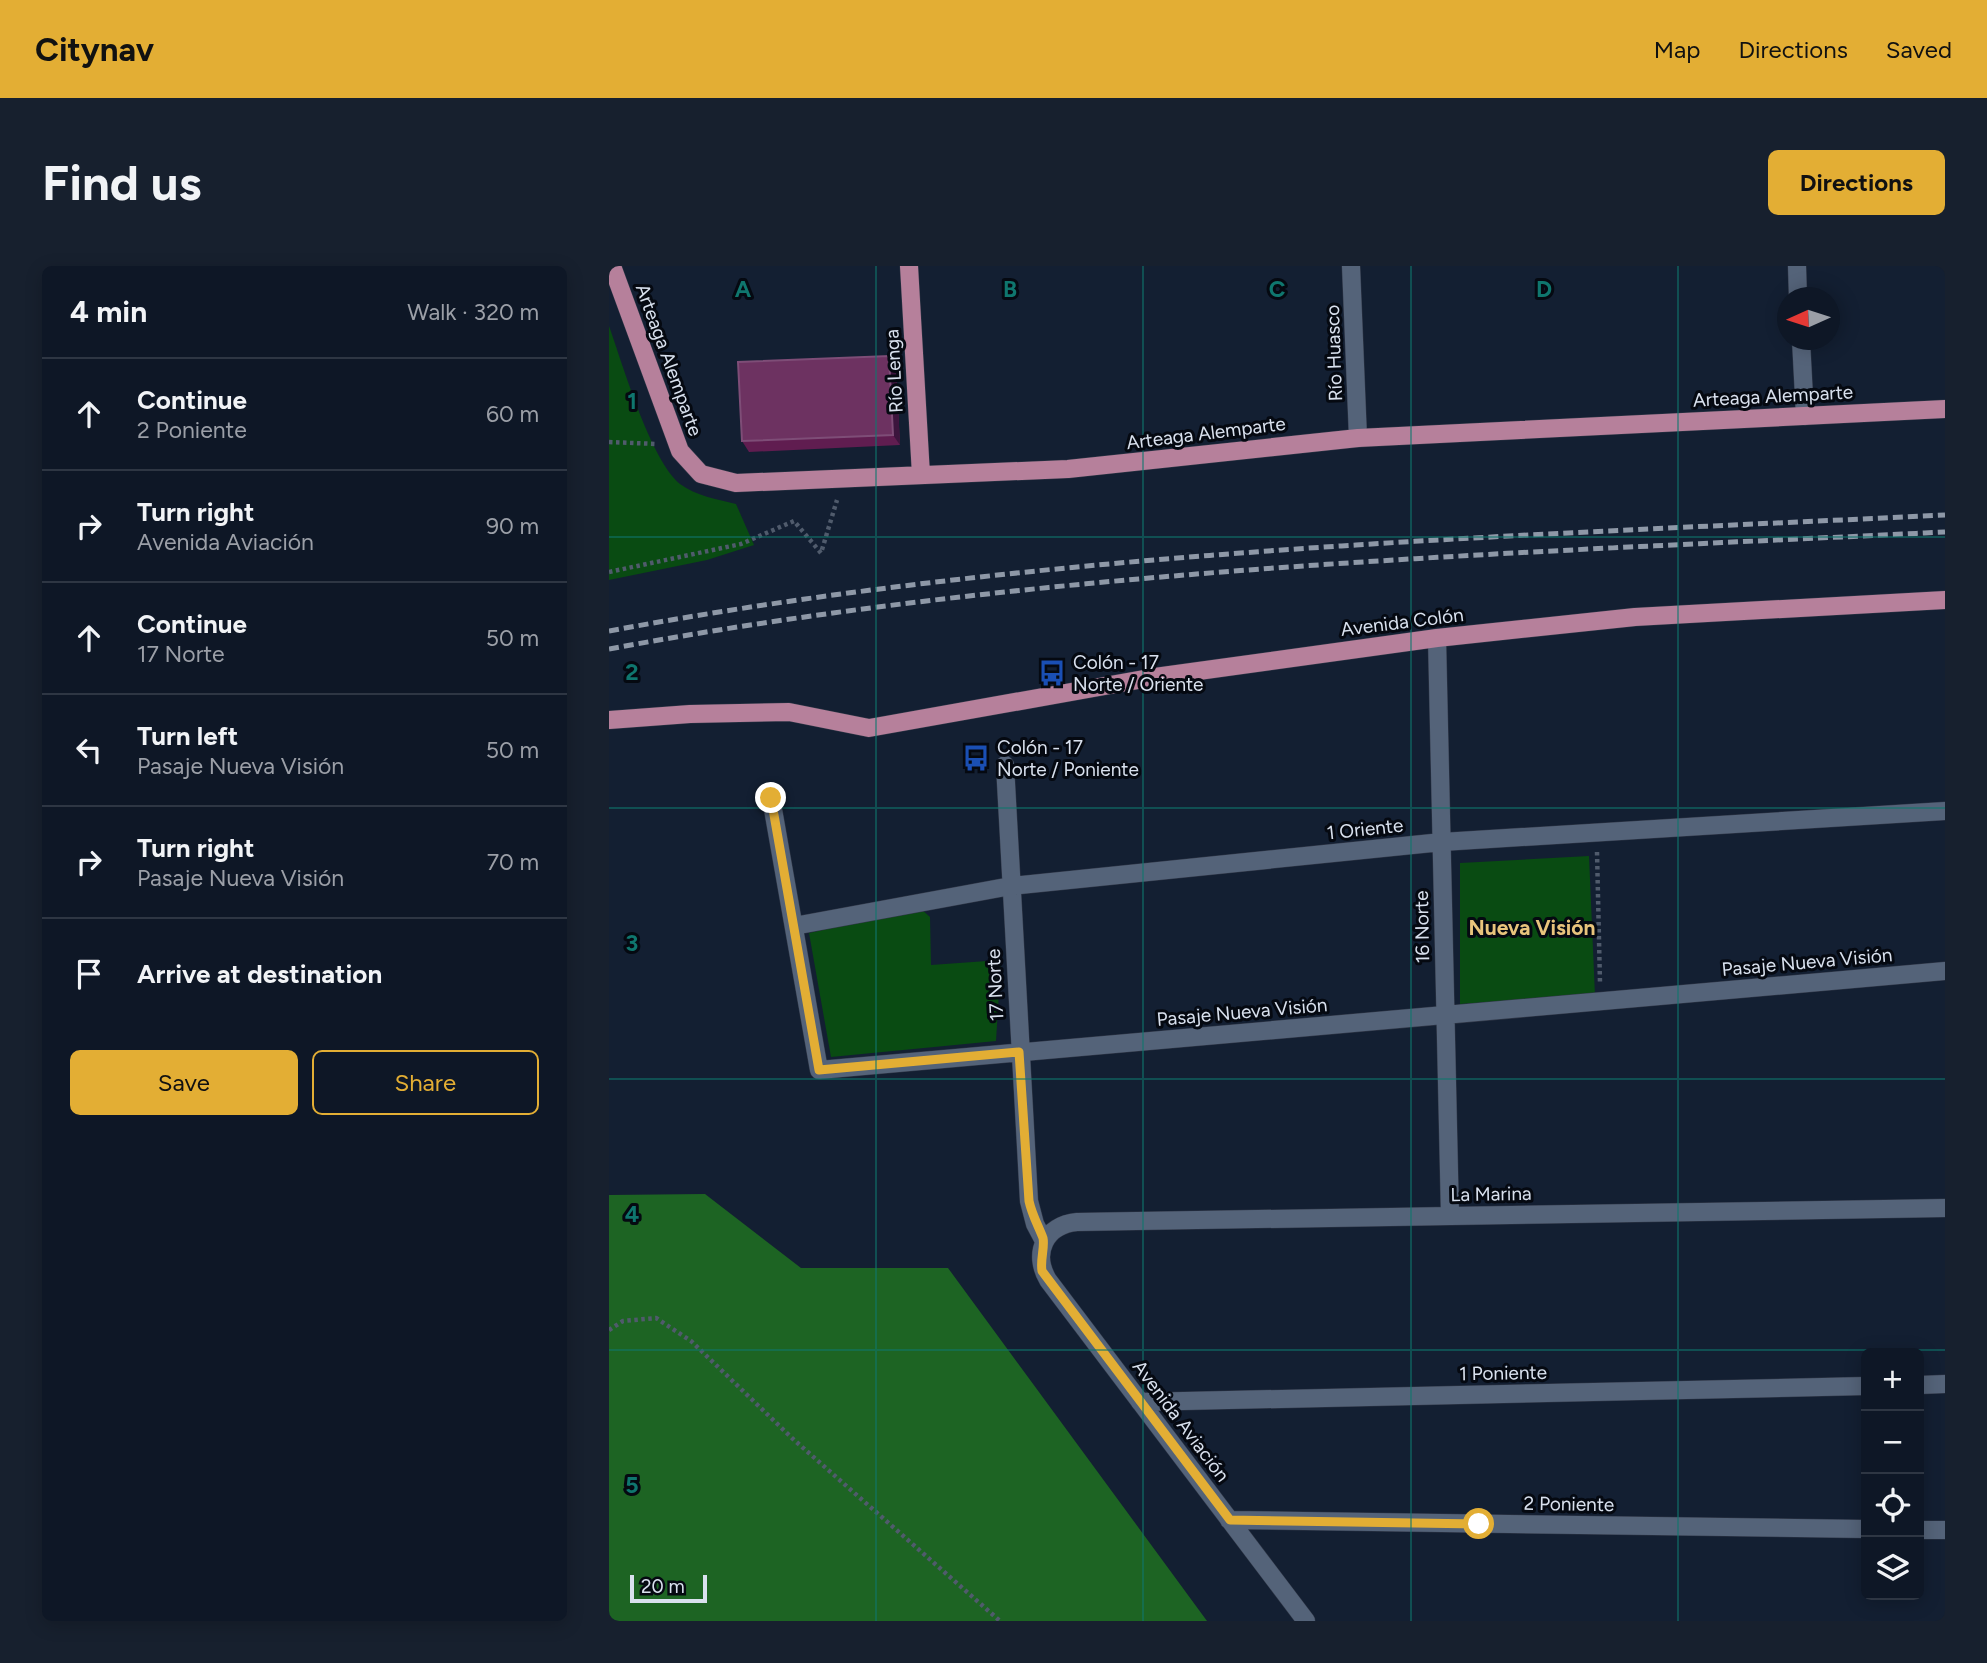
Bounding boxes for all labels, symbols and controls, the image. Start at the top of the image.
text: Citynav [35,30,154,69]
text: Map [1654,35,1700,64]
text: Directions [1738,35,1848,64]
text: Saved [1886,35,1952,64]
button: Directions [1768,150,1945,215]
text: Find us [42,153,201,212]
text: A [735,275,752,303]
text: B [1003,275,1017,303]
text: C [1269,275,1286,303]
text: D [1536,275,1552,303]
street label: Arteaga Alemparte [631,281,707,439]
north arrow [1777,287,1840,350]
text: 4 min [70,293,147,330]
text: Walk · 320 m [407,298,539,326]
street label: Río Huasco [1321,304,1347,402]
street label: Río Lenga [880,329,908,413]
street label: Arteaga Alemparte [1692,380,1854,412]
text: Continue [137,384,247,416]
text: 1 [627,387,637,415]
icon: ahead [70,395,108,433]
text: 60 m [486,400,539,428]
street label: Arteaga Alemparte [1125,412,1287,454]
text: 2 Poniente [137,416,247,444]
text: Turn right [137,496,254,528]
icon: right [70,507,108,545]
text: 90 m [486,512,539,540]
text: Avenida Aviación [137,528,314,556]
street label: Avenida Colón [1339,603,1465,641]
text: Continue [137,608,247,640]
icon: ahead [70,619,108,657]
text: 50 m [486,624,539,652]
text: 17 Norte [137,640,225,668]
place label: Colón - 17 Norte / Oriente [1073,651,1204,696]
text: 2 [625,658,639,686]
bus stop icon: Colón - 17 Norte / Oriente [1037,658,1067,688]
text: Turn left [137,720,238,752]
icon: left [70,731,108,769]
text: 50 m [486,736,539,764]
place label: Colón - 17 Norte / Poniente [997,736,1139,781]
bus stop icon: Colón - 17 Norte / Poniente [961,743,991,773]
text: Pasaje Nueva Visión [137,752,344,780]
route end [755,782,786,813]
street label: 1 Oriente [1326,814,1404,844]
text: Turn right [137,832,254,864]
icon: right [70,843,108,881]
text: 70 m [487,848,539,876]
text: Pasaje Nueva Visión [137,864,344,892]
street label: 16 Norte [1410,890,1434,964]
district label: Nueva Visión [1469,915,1595,940]
text: 3 [626,929,638,957]
street label: Pasaje Nueva Visión [1721,943,1893,981]
street label: 17 Norte [982,948,1008,1022]
icon: arrive [70,955,108,993]
text: Arrive at destination [137,958,382,990]
street label: Pasaje Nueva Visión [1156,993,1328,1031]
button: Save [70,1050,298,1115]
button: Share [312,1050,539,1115]
street label: La Marina [1450,1182,1532,1206]
text: 4 [625,1200,639,1228]
map controls [1861,1348,1924,1600]
button: + [1861,1348,1924,1411]
street label: Avenida Aviación [1128,1356,1234,1486]
street label: 1 Poniente [1459,1361,1547,1385]
button: − [1861,1411,1924,1474]
text: 5 [625,1471,639,1499]
button: locate [1861,1474,1924,1537]
street label: 2 Poniente [1523,1492,1615,1516]
route start [1463,1508,1494,1539]
button: layers [1861,1537,1924,1600]
scale bar [630,1572,707,1604]
text: 20 m [641,1575,685,1598]

